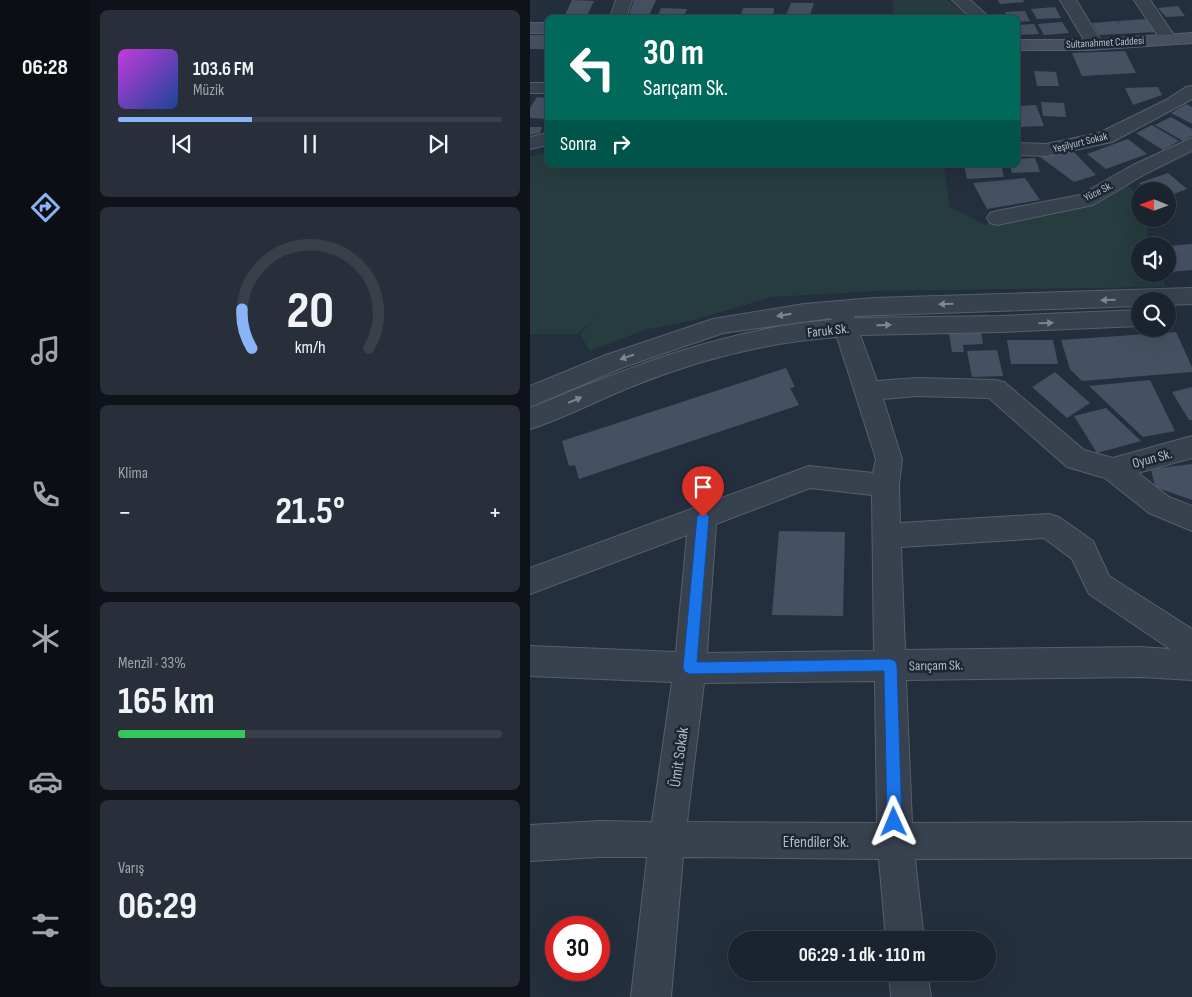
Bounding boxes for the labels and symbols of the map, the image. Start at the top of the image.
street label: Sultanahmet Caddesi [1066,34,1144,51]
street label: Yeşilyurt Sokak [1052,129,1109,156]
street label: Yüce Sk. [1082,179,1115,204]
north arrow [1131,182,1176,228]
one-way arrow [1100,296,1116,304]
one-way arrow [938,301,954,309]
one-way arrow [776,311,792,319]
one-way arrow [1038,318,1054,326]
street label: Faruk Sk. [806,320,850,341]
one-way arrow [876,321,892,329]
one-way arrow [620,353,635,361]
one-way arrow [568,396,582,404]
street label: Oyun Sk. [1130,445,1174,472]
pin [682,466,724,517]
street label: Sarıçam Sk. [909,657,963,674]
street label: Ümit Sokak [666,726,693,788]
position arrow [867,795,919,847]
street label: Efendiler Sk. [783,833,849,852]
speed limit sign: 30 [545,916,610,981]

